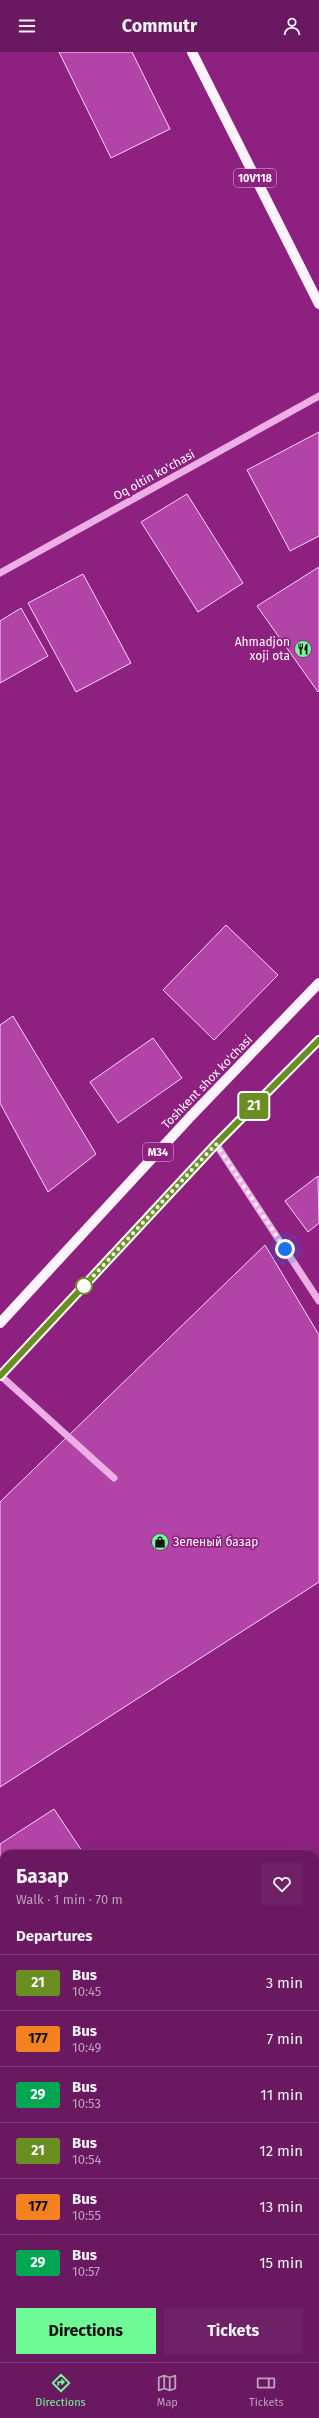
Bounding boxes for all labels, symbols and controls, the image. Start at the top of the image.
icon: menu [16,15,38,37]
text: Commutr [122,15,197,37]
icon: person [281,15,303,37]
road number: 10V118 [234,169,276,187]
street label: Oq oltin ko'chasi [111,447,197,503]
place label: Ahmadjon xoji ota [235,635,290,663]
restaurant icon: Ahmadjon xoji ota [293,639,313,659]
street label: Toshkent shox ko'chasi [159,1032,255,1132]
line badge: 21 [236,1093,272,1119]
text: 21 [247,1097,261,1114]
road number: M34 [143,1143,173,1161]
your location [275,1239,295,1259]
unlabelled marker [75,1277,93,1295]
shop icon: Зеленый базар [150,1532,170,1552]
place label: Зеленый базар [173,1535,258,1549]
button: heart [261,1863,303,1905]
text: Базар [16,1865,69,1888]
text: Walk · 1 min · 70 m [16,1892,123,1907]
text: Departures [16,1927,93,1945]
text: Bus [72,1966,97,1984]
text: 21 [31,1974,45,1991]
text: 3 min [266,1974,303,1992]
text: 10:45 [72,1984,101,1999]
text: Bus [72,2022,97,2040]
text: 177 [28,2030,48,2047]
text: 7 min [266,2030,303,2048]
text: 10:49 [72,2040,101,2055]
text: Bus [72,2078,97,2096]
text: 29 [31,2086,45,2103]
text: 11 min [260,2086,303,2104]
text: 10:53 [72,2096,101,2111]
text: Bus [72,2134,97,2152]
text: 21 [31,2142,45,2159]
text: 12 min [259,2142,303,2160]
text: 10:54 [72,2152,101,2167]
text: Bus [72,2190,97,2208]
text: 177 [28,2198,48,2215]
text: 13 min [259,2198,303,2216]
text: 10:55 [72,2208,101,2223]
text: Bus [72,2246,97,2264]
text: 29 [31,2254,45,2271]
text: 15 min [259,2254,303,2272]
text: 10:57 [72,2264,100,2279]
button: Directions [16,2308,156,2354]
button: Tickets [164,2308,303,2354]
tab: Directions [35,2372,86,2409]
tab: Map [156,2372,178,2409]
tab: Tickets [249,2372,284,2409]

